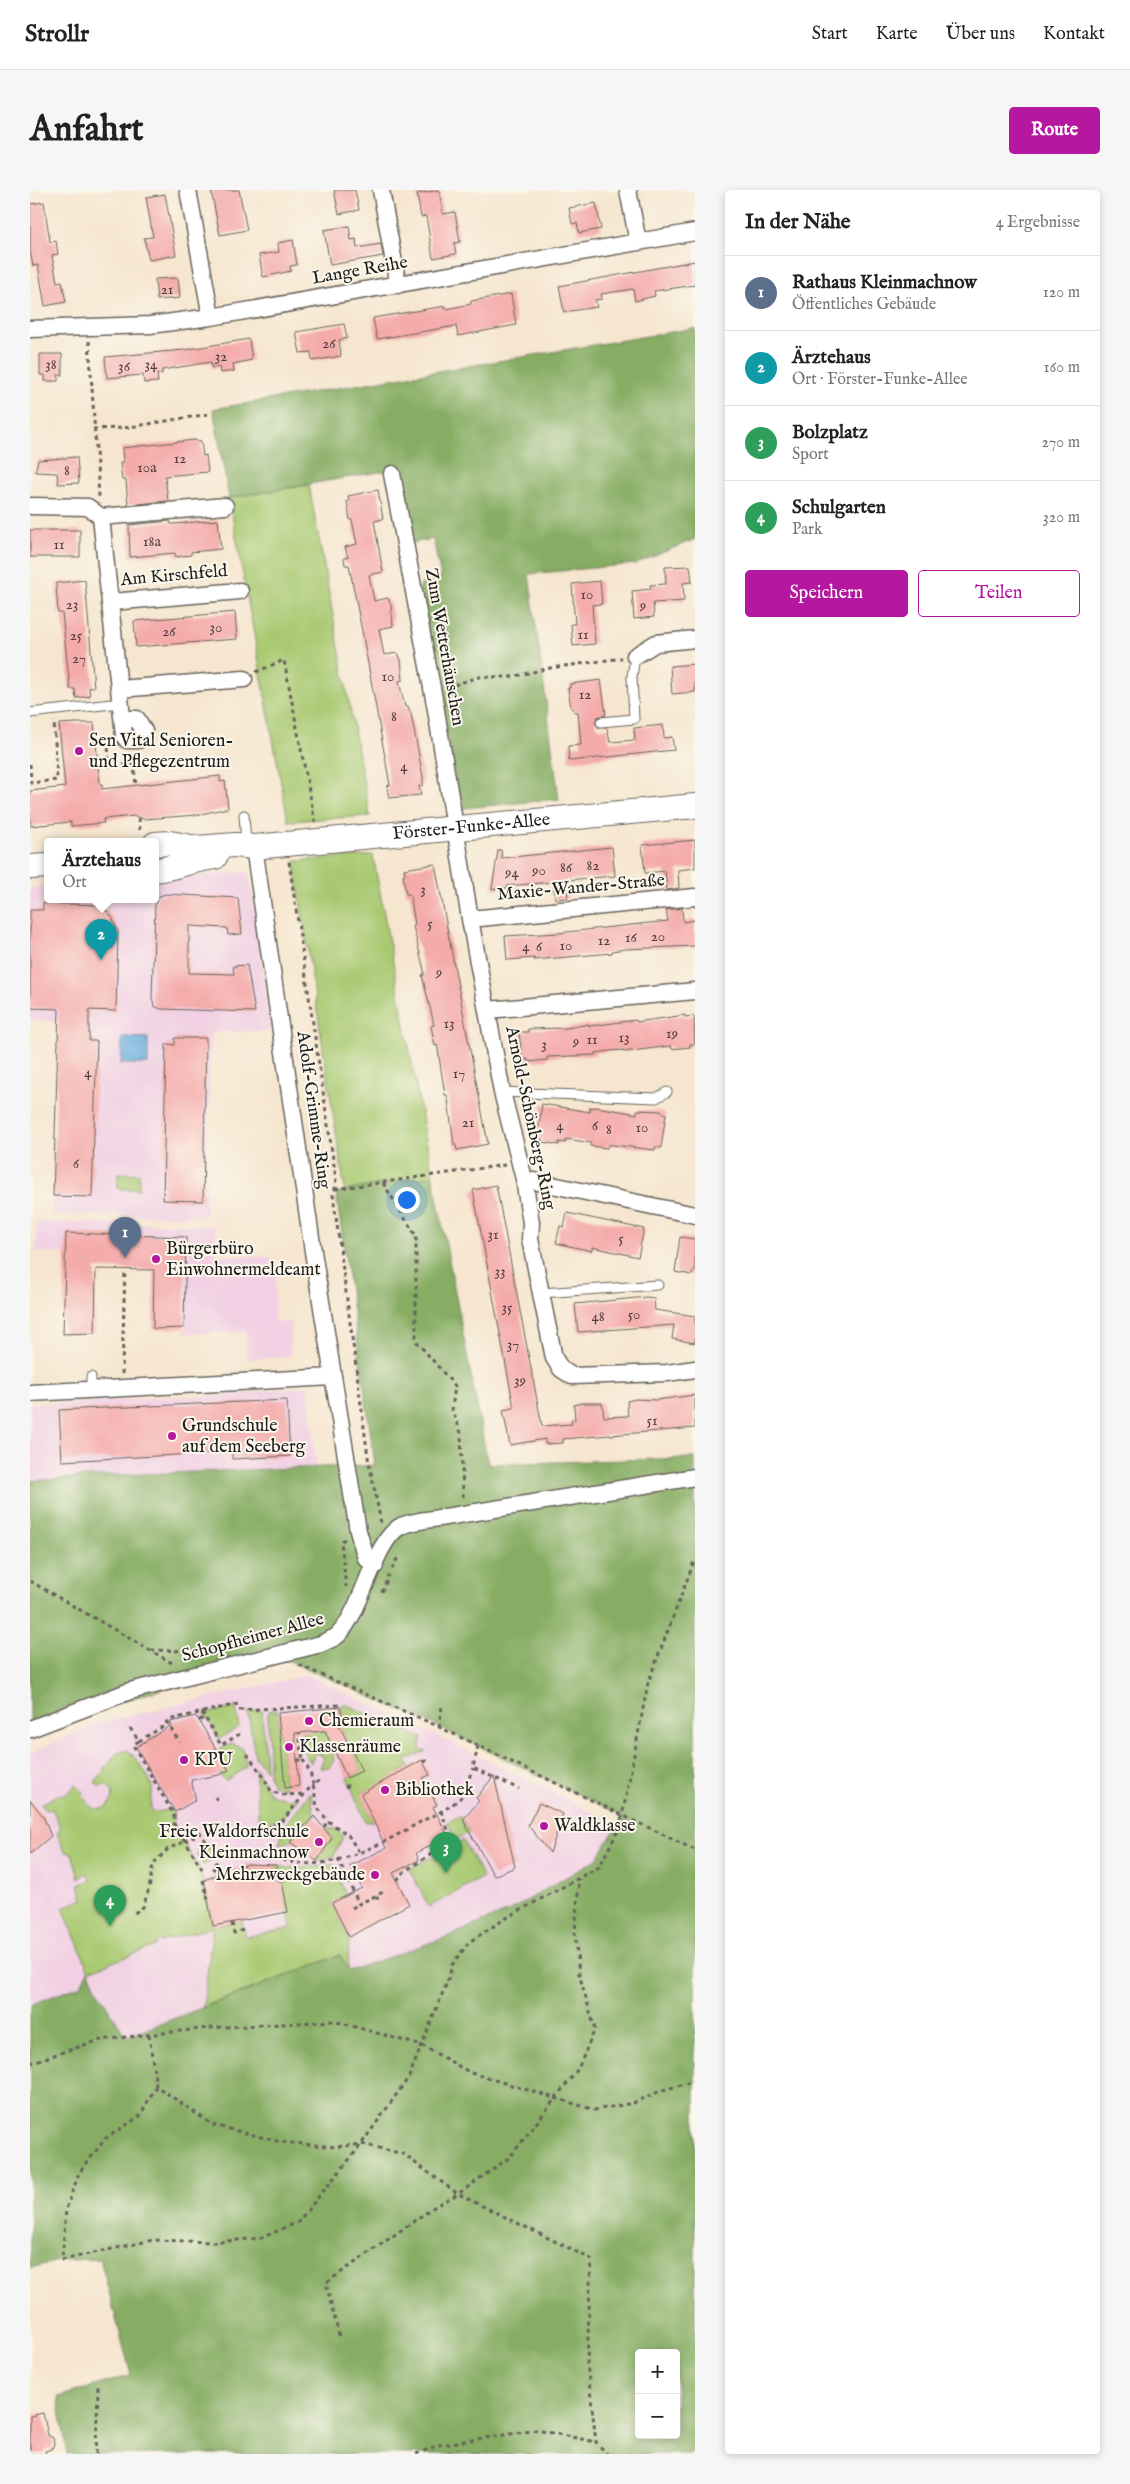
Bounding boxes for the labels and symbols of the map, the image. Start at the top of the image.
street label: Lange Reihe [310,251,410,291]
house number: 21 [161,280,173,299]
house number: 26 [322,334,336,353]
house number: 32 [215,347,227,366]
house number: 38 [45,355,57,374]
house number: 34 [145,355,158,374]
house number: 36 [118,357,131,376]
house number: 12 [174,449,186,468]
house number: 10a [137,458,157,477]
house number: 8 [64,461,70,480]
house number: 18a [143,532,161,551]
house number: 11 [53,535,65,554]
street label: Am Kirschfeld [119,560,229,592]
street label: Zum Wetterhäuschen [419,566,469,728]
house number: 10 [581,585,593,604]
house number: 23 [66,595,78,614]
house number: 9 [639,596,646,615]
house number: 30 [210,618,222,637]
house number: 26 [162,622,176,641]
house number: 11 [577,625,589,644]
house number: 25 [70,626,83,645]
house number: 27 [72,649,86,668]
house number: 10 [382,667,394,686]
house number: 12 [579,685,591,704]
house number: 8 [391,707,397,726]
place label: Sen Vital Senioren- und Pflegezentrum [89,730,234,774]
marker: Sen Vital Senioren- und Pflegezentrum [73,745,85,757]
house number: 4 [400,757,408,776]
street label: Förster-Funke-Allee [392,808,551,846]
house number: 82 [587,856,599,875]
house number: 86 [560,858,573,877]
house number: 90 [531,861,546,880]
house number: 94 [504,863,520,882]
street label: Maxie-Wander-Straße [496,869,666,907]
house number: 3 [420,880,426,899]
house number: 5 [427,914,433,933]
pin: 2 [85,919,117,960]
house number: 20 [651,927,665,946]
house number: 16 [625,928,638,947]
house number: 12 [598,931,610,950]
house number: 10 [560,936,572,955]
house number: 4 [522,937,530,956]
house number: 6 [536,937,543,956]
house number: 9 [435,963,442,982]
house number: 13 [443,1014,455,1033]
street label: Arnold-Schönberg-Ring [499,1023,561,1212]
house number: 19 [666,1024,678,1043]
house number: 13 [618,1028,630,1047]
street label: Adolf-Grimme-Ring [290,1029,335,1191]
house number: 11 [586,1030,598,1049]
house number: 9 [572,1032,579,1051]
house number: 3 [541,1035,547,1054]
house number: 4 [84,1063,92,1082]
house number: 17 [453,1064,465,1083]
house number: 21 [462,1113,474,1132]
house number: 4 [556,1116,564,1135]
house number: 6 [592,1116,599,1135]
house number: 10 [636,1118,648,1137]
house number: 8 [606,1120,612,1139]
house number: 6 [73,1154,80,1173]
your location [394,1187,420,1213]
pin: 1 [109,1217,141,1258]
house number: 31 [487,1225,499,1244]
house number: 5 [618,1229,624,1248]
place label: Bürgerbüro Einwohnermeldeamt [166,1238,321,1282]
marker: Bürgerbüro Einwohnermeldeamt [150,1253,162,1265]
house number: 33 [494,1262,506,1281]
house number: 35 [501,1298,513,1317]
house number: 50 [628,1305,640,1324]
house number: 48 [591,1307,605,1326]
house number: 37 [507,1335,519,1354]
house number: 39 [514,1371,526,1390]
house number: 51 [646,1411,658,1430]
place label: Grundschule auf dem Seeberg [182,1415,306,1459]
marker: Grundschule auf dem Seeberg [166,1430,178,1442]
street label: Schopfheimer Allee [179,1608,327,1668]
place label: Chemieraum [319,1710,414,1733]
marker: Chemieraum [303,1715,315,1727]
place label: Klassenräume [299,1736,401,1759]
marker: Klassenräume [283,1741,295,1753]
place label: KPU [194,1749,233,1772]
marker: KPU [178,1754,190,1766]
place label: Bibliothek [395,1779,475,1802]
marker: Bibliothek [379,1784,391,1796]
place label: Waldklasse [554,1815,636,1838]
marker: Waldklasse [538,1820,550,1832]
place label: Freie Waldorfschule Kleinmachnow [159,1821,310,1865]
pin: 3 [430,1832,462,1873]
marker: Freie Waldorfschule Kleinmachnow [313,1836,325,1848]
place label: Mehrzweckgebäude [215,1864,365,1887]
marker: Mehrzweckgebäude [369,1869,381,1881]
pin: 4 [94,1885,126,1926]

